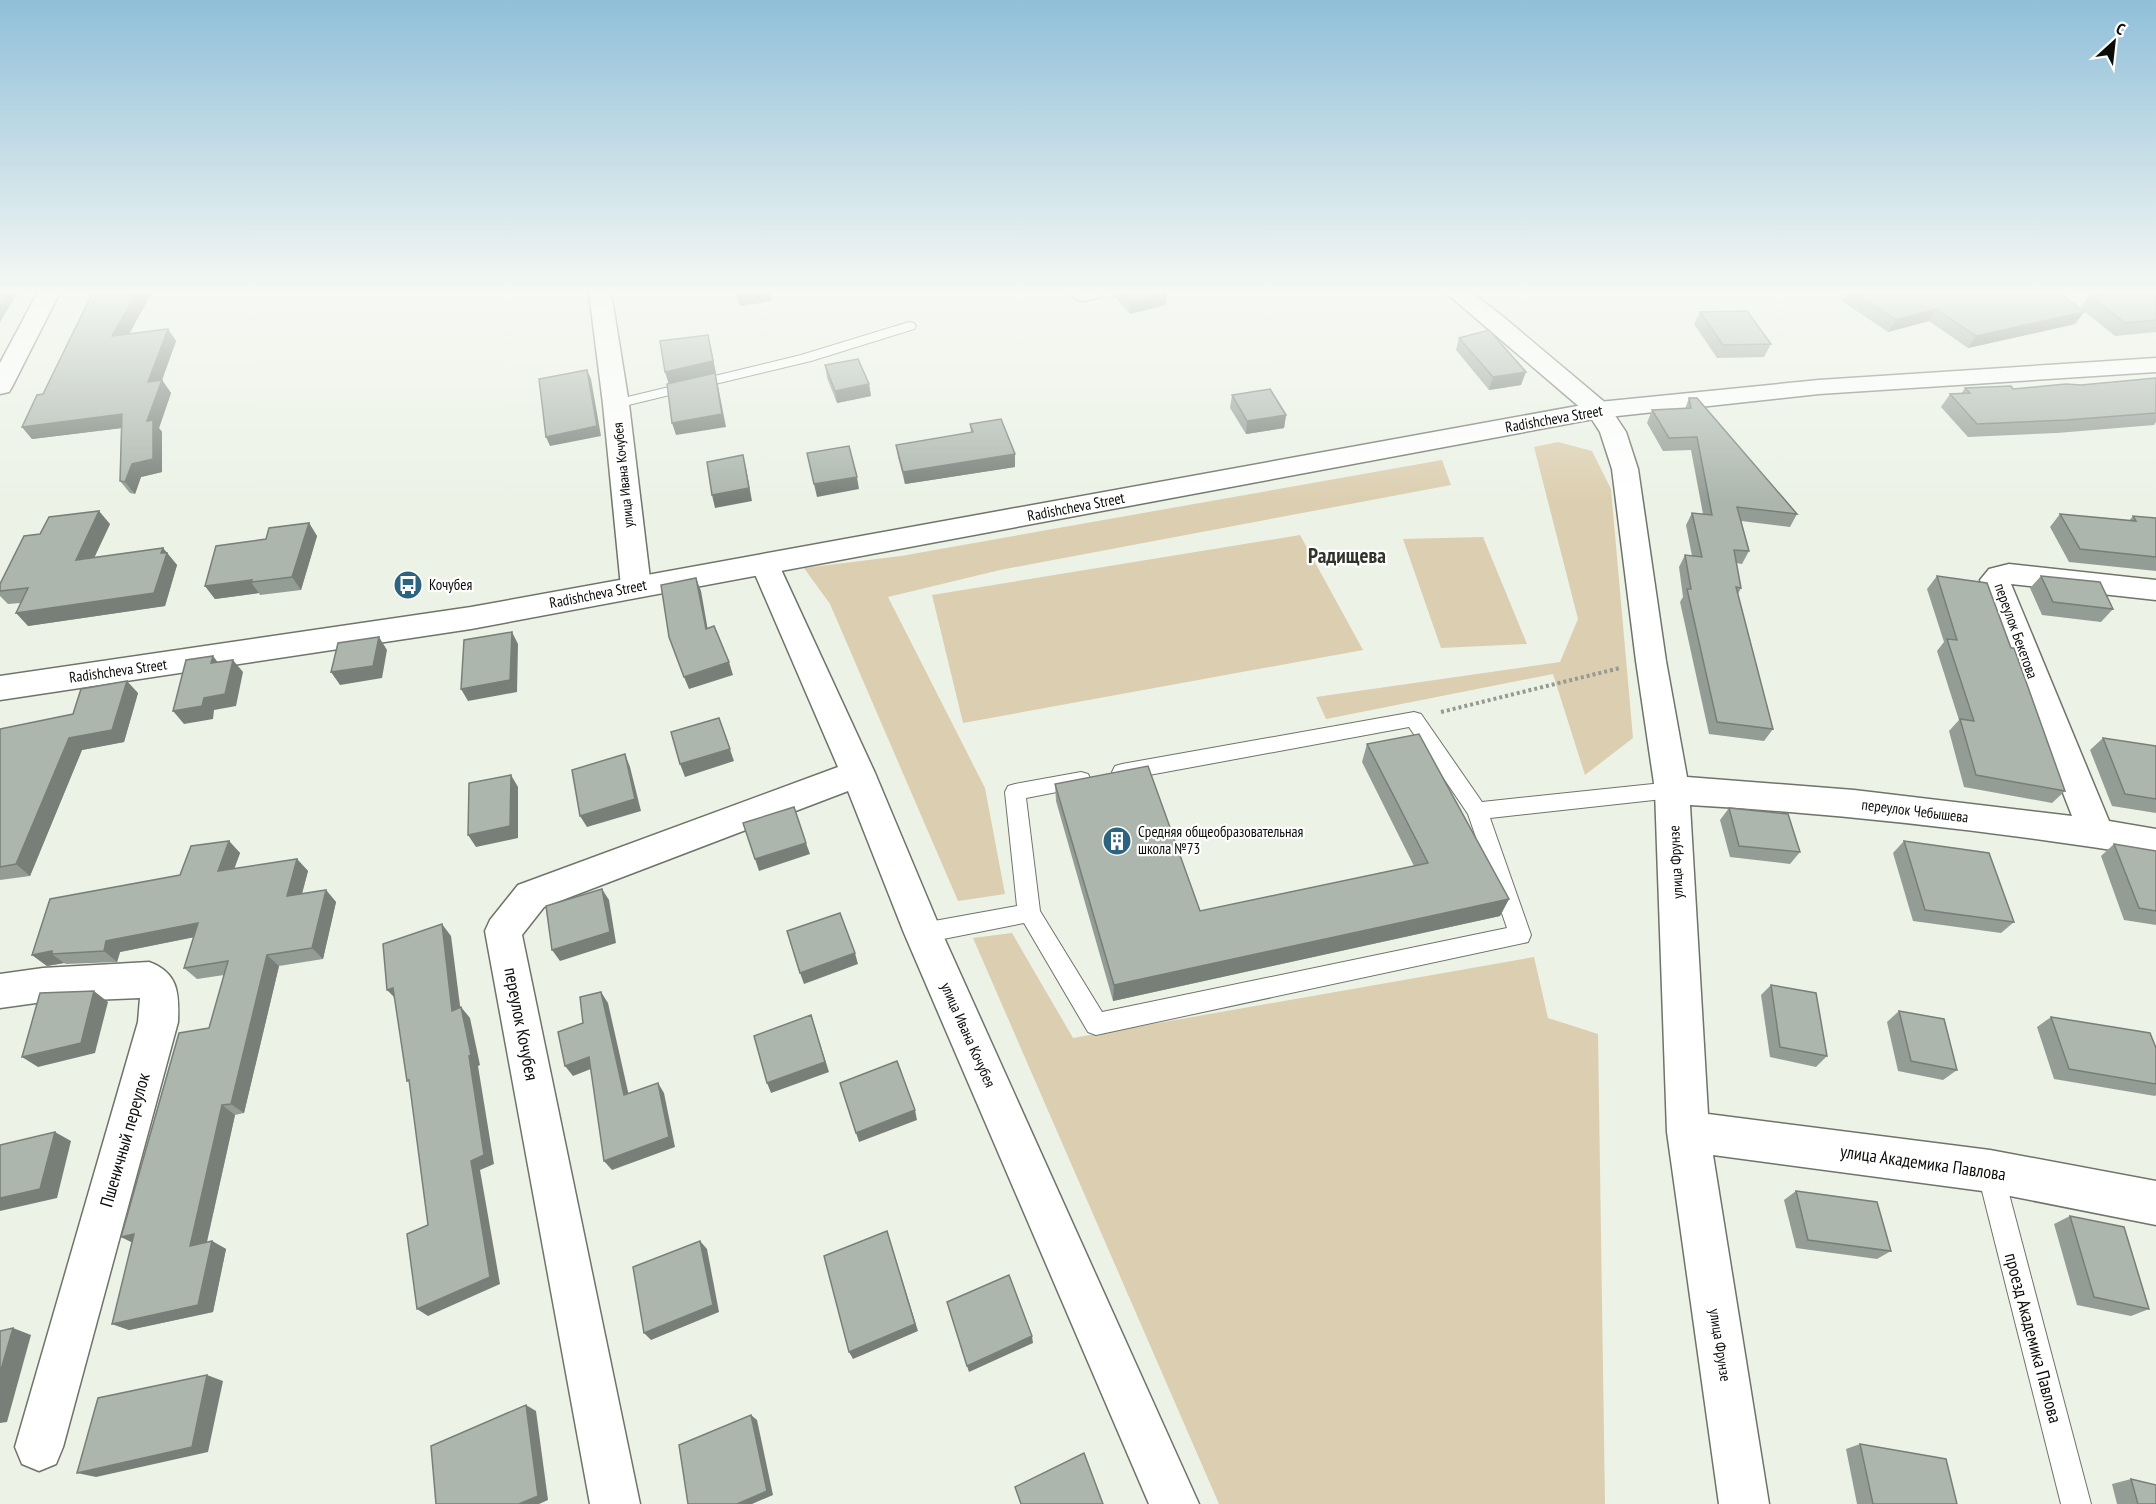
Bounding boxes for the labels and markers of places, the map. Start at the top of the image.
bus stop icon: Кочубея [392,569,424,601]
place label: Кочубея [429,575,472,594]
place label: Средняя общеобразовательная школа №73 [1138,822,1304,858]
building icon: Средняя общеобразовательная школа №73 [1101,825,1133,857]

